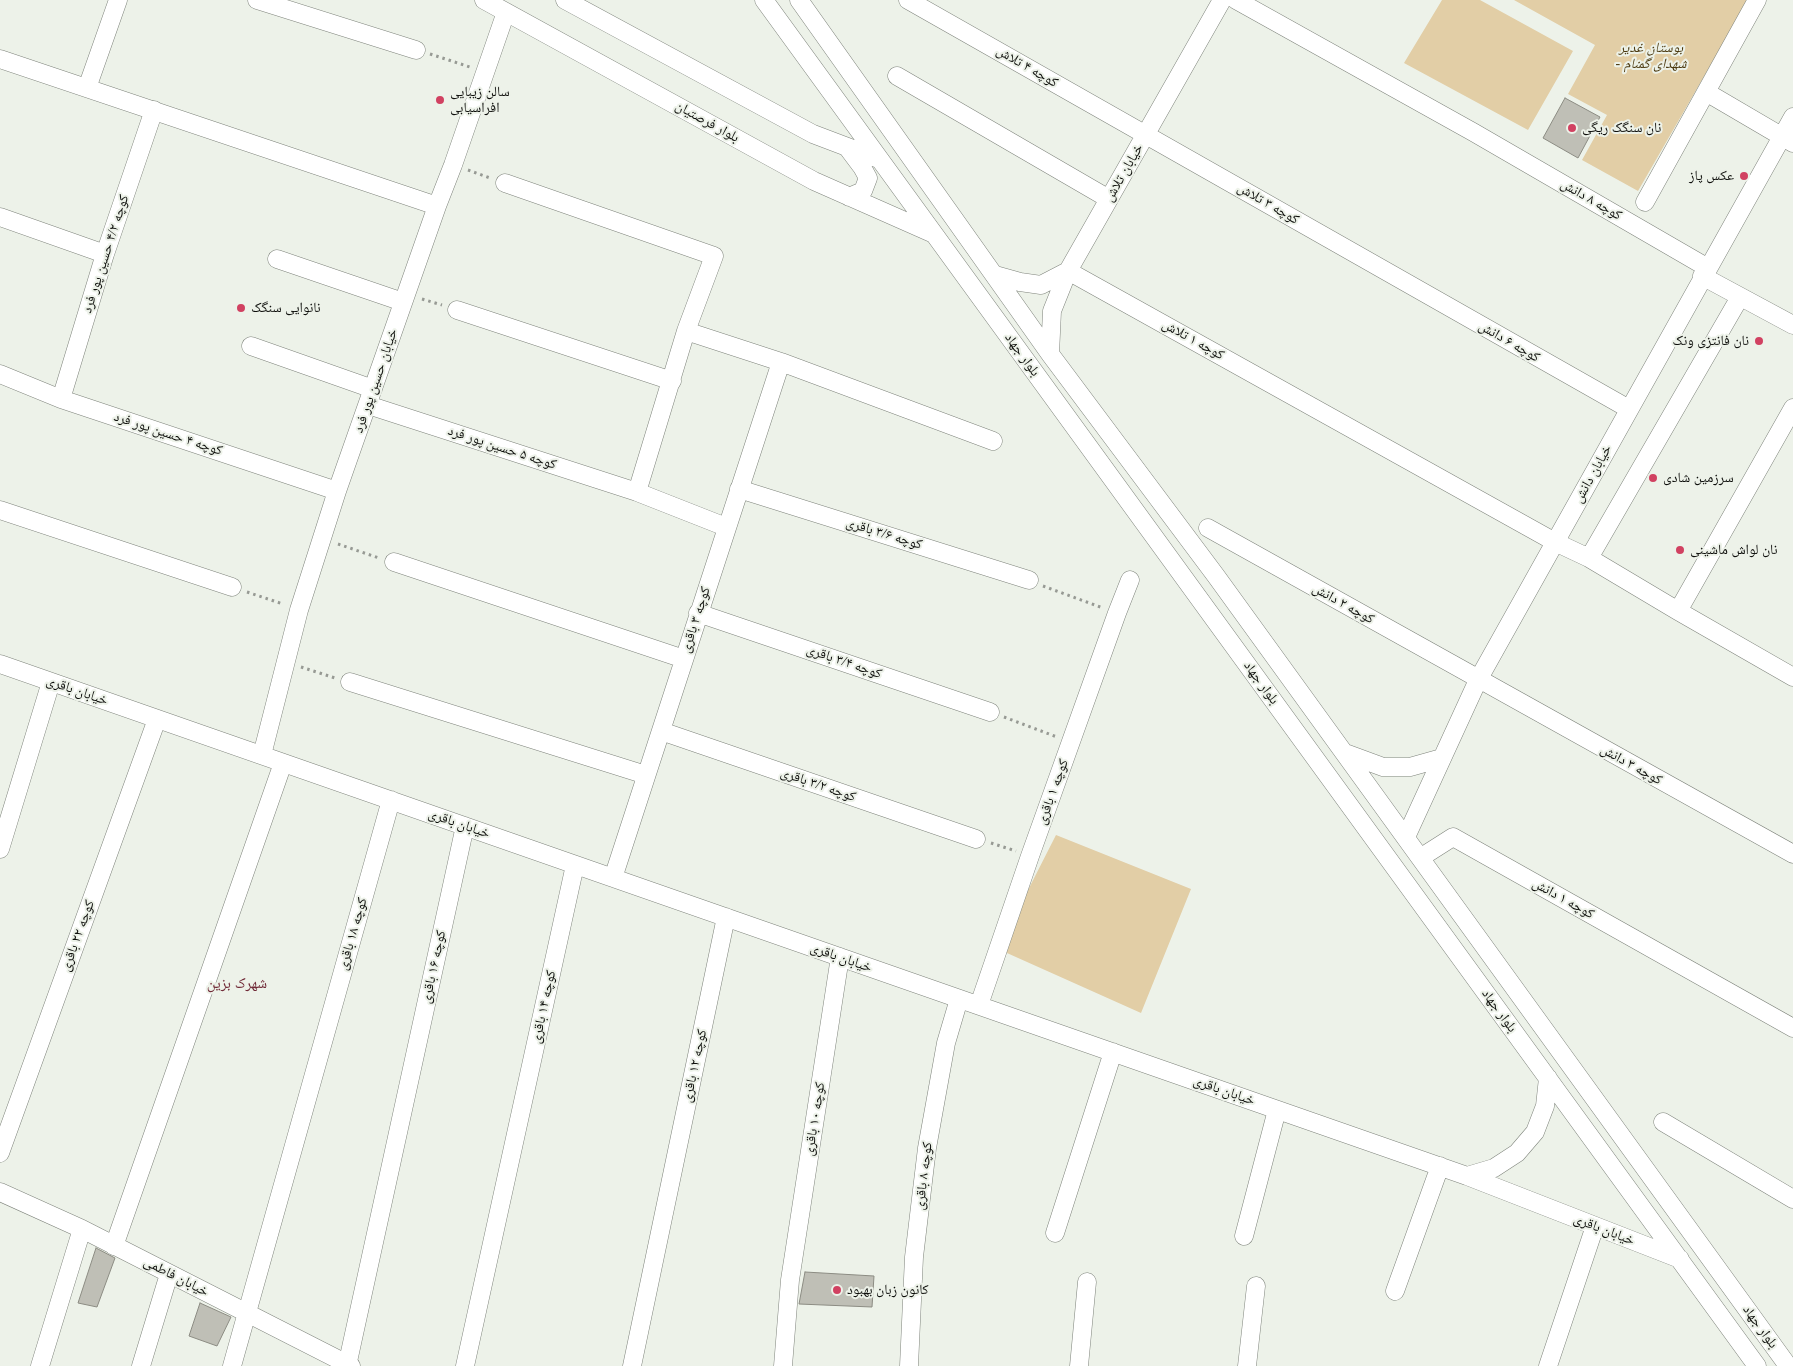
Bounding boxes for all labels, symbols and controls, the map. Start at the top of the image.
park label: بوستان غدیر - شهدای گمنام [1616,40,1686,72]
street label: کوچه ۴ تلاش [993,43,1061,91]
place label: سالن زیبایی افراسیابی [450,84,510,116]
marker: سالن زیبایی افراسیابی [434,94,446,106]
street label: بلوار فرصتیان [672,98,742,146]
place label: نان سنگک ریگی [1582,120,1661,136]
marker: نان سنگک ریگی [1566,122,1578,134]
street label: خیابان تلاش [1101,141,1147,205]
place label: عکس پاز [1689,168,1734,184]
marker: عکس پاز [1738,170,1750,182]
street label: کوچه ۸ دانش [1557,176,1625,224]
street label: کوچه ۳ تلاش [1234,180,1302,228]
street label: کوچه ۴/۲ حسین پور فرد [79,193,133,315]
place label: نانوایی سنگک [251,300,321,316]
marker: نانوایی سنگک [235,302,247,314]
street label: کوچه ۱ تلاش [1159,316,1227,364]
street label: کوچه ۶ دانش [1475,318,1543,366]
street label: خیابان حسین پور فرد [350,327,402,435]
street label: بلوار جهاد [1001,330,1043,380]
place label: نان فانتزى ونک [1673,333,1749,349]
marker: نان فانتزى ونک [1753,335,1765,347]
street label: کوچه ۴ حسین پور فرد [111,408,225,460]
street label: کوچه ۵ حسین پور فرد [445,422,559,474]
street label: خیابان دانش [1570,442,1616,506]
place label: سرزمین شادی [1663,470,1734,486]
marker: سرزمین شادی [1647,472,1659,484]
street label: کوچه ۳/۶ باقری [844,514,924,554]
place label: نان لواش ماشينى [1690,542,1778,558]
marker: نان لواش ماشينى [1674,544,1686,556]
street label: کوچه ۲ دانش [1309,580,1377,628]
street label: کوچه ۳ باقری [677,585,715,655]
street label: کوچه ۳/۴ باقری [804,641,884,683]
street label: بلوار جهاد [1240,658,1282,708]
street label: خیابان باقری [44,673,110,709]
street label: کوچه ۳ دانش [1597,741,1665,789]
street label: کوچه ۱ باقری [1033,757,1073,827]
street label: کوچه ۳/۲ باقری [778,764,858,806]
street label: خیابان باقری [426,806,492,842]
street label: کوچه ۱ دانش [1529,875,1597,923]
street label: کوچه ۱۸ باقری [335,896,371,972]
street label: کوچه ۲۲ باقری [57,898,99,974]
street label: کوچه ۱۶ باقری [418,929,450,1005]
street label: خیابان باقری [808,940,874,976]
street label: کوچه ۱۴ باقری [528,969,560,1045]
district label: شهرک بزین [207,975,267,993]
street label: بلوار جهاد [1478,986,1520,1036]
street label: کوچه ۱۲ باقری [679,1028,711,1104]
street label: خیابان باقری [1191,1073,1257,1109]
street label: کوچه ۱۰ باقری [801,1081,829,1157]
street label: کوچه ۸ باقری [911,1141,937,1211]
street label: خیابان باقری [1571,1211,1637,1249]
street label: خیابان فاطمی [141,1253,211,1301]
place label: کانون زبان بهبود [847,1282,929,1298]
marker: کانون زبان بهبود [831,1284,843,1296]
street label: بلوار جهاد [1739,1302,1781,1352]

